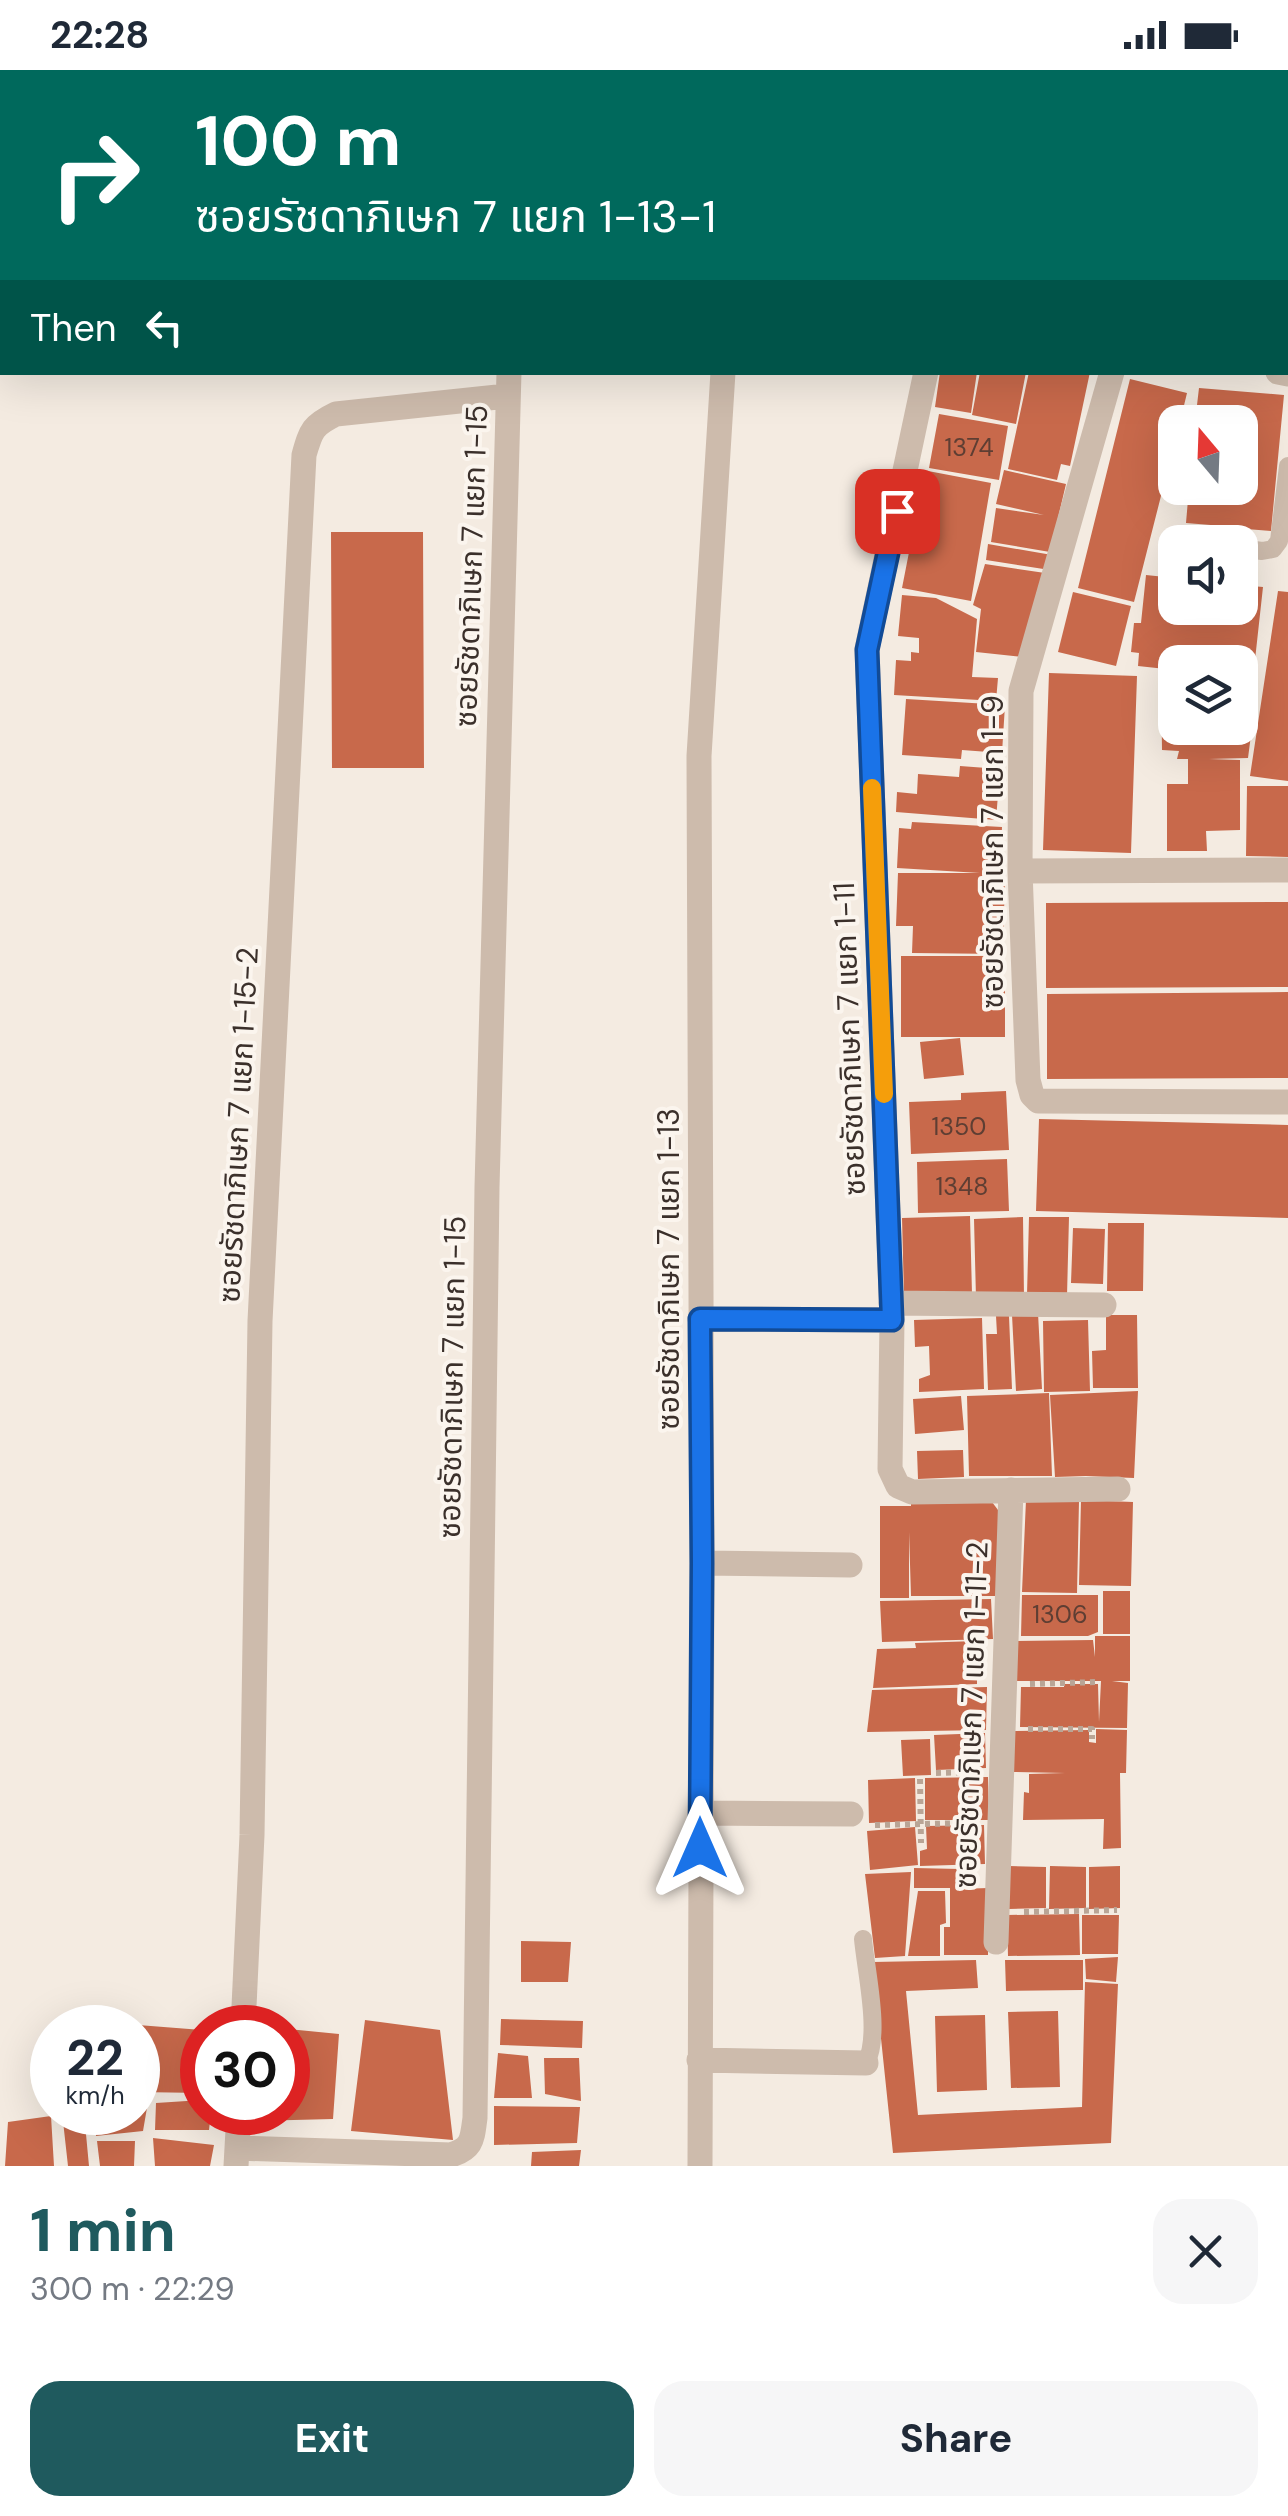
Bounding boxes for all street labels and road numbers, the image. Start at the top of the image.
street label: ซอยรัชดาภิเษก 7 แยก 1-15 [446,404,496,728]
street label: ซอยรัชดาภิเษก 7 แยก 1-9 [973,695,1012,1009]
street label: ซอยรัชดาภิเษก 7 แยก 1-11 [824,882,874,1196]
street label: ซอยรัชดาภิเษก 7 แยก 1-15-2 [209,946,267,1304]
street label: ซอยรัชดาภิเษก 7 แยก 1-13 [649,1108,688,1430]
street label: ซอยรัชดาภิเษก 7 แยก 1-15 [430,1215,474,1539]
street label: ซอยรัชดาภิเษก 7 แยก 1-11-2 [945,1541,997,1889]

